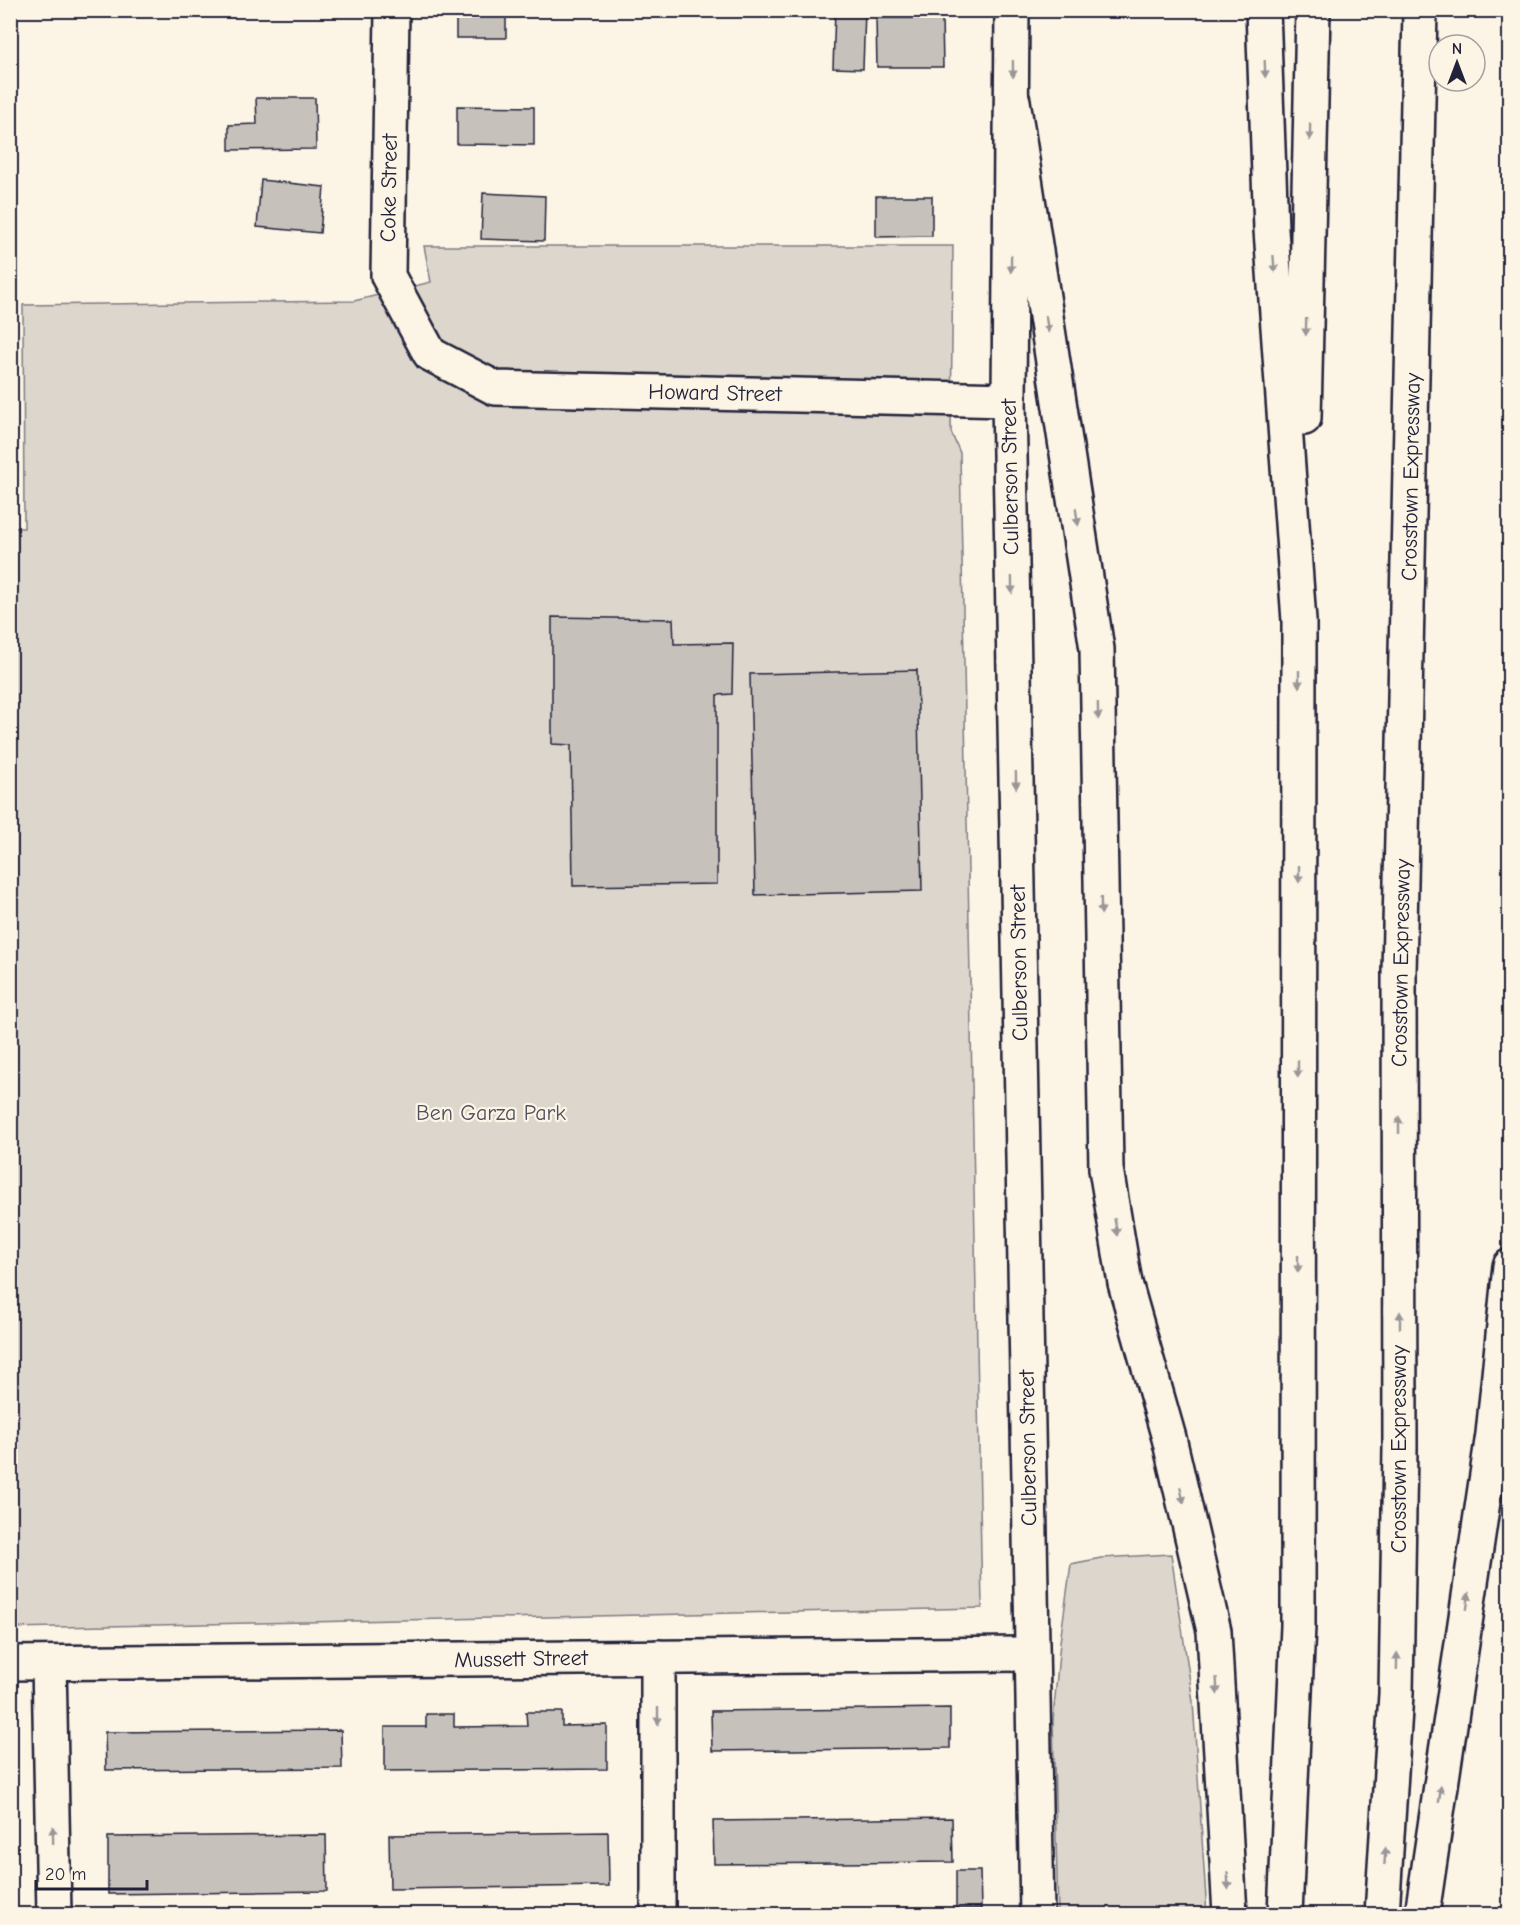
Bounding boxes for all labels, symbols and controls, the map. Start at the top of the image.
north arrow [1427,33,1487,93]
text: N [1452,40,1462,58]
one-way arrow [1008,59,1018,78]
one-way arrow [1261,59,1270,78]
one-way arrow [1306,122,1315,141]
street label: Coke Street [375,133,403,243]
one-way arrow [1006,254,1016,273]
one-way arrow [1269,254,1279,273]
one-way arrow [1043,315,1052,334]
one-way arrow [1301,317,1311,336]
street label: Crosstown Expressway [1396,372,1426,581]
street label: Howard Street [648,379,783,407]
street label: Culberson Street [996,398,1024,555]
one-way arrow [1072,508,1081,527]
one-way arrow [1007,575,1017,594]
one-way arrow [1294,670,1304,689]
one-way arrow [1093,701,1103,720]
one-way arrow [1011,770,1021,789]
street label: Crosstown Expressway [1386,858,1416,1067]
one-way arrow [1294,865,1304,884]
street label: Culberson Street [1005,884,1033,1041]
one-way arrow [1096,896,1106,915]
one-way arrow [1293,1060,1303,1079]
park label: Ben Garza Park [416,1100,566,1126]
one-way arrow [1394,1115,1404,1134]
one-way arrow [1111,1217,1120,1236]
one-way arrow [1293,1255,1303,1274]
one-way arrow [1395,1310,1405,1329]
street label: Crosstown Expressway [1386,1345,1412,1553]
street label: Culberson Street [1014,1369,1042,1526]
one-way arrow [1178,1486,1188,1504]
one-way arrow [1464,1592,1473,1611]
street label: Mussett Street [454,1645,589,1673]
one-way arrow [1392,1652,1401,1671]
one-way arrow [1212,1677,1221,1696]
one-way arrow [653,1706,663,1725]
one-way arrow [1435,1785,1444,1804]
one-way arrow [48,1826,57,1845]
one-way arrow [1380,1847,1389,1866]
scale bar [36,1853,147,1891]
text: 20 m [45,1864,86,1885]
one-way arrow [1223,1872,1233,1891]

